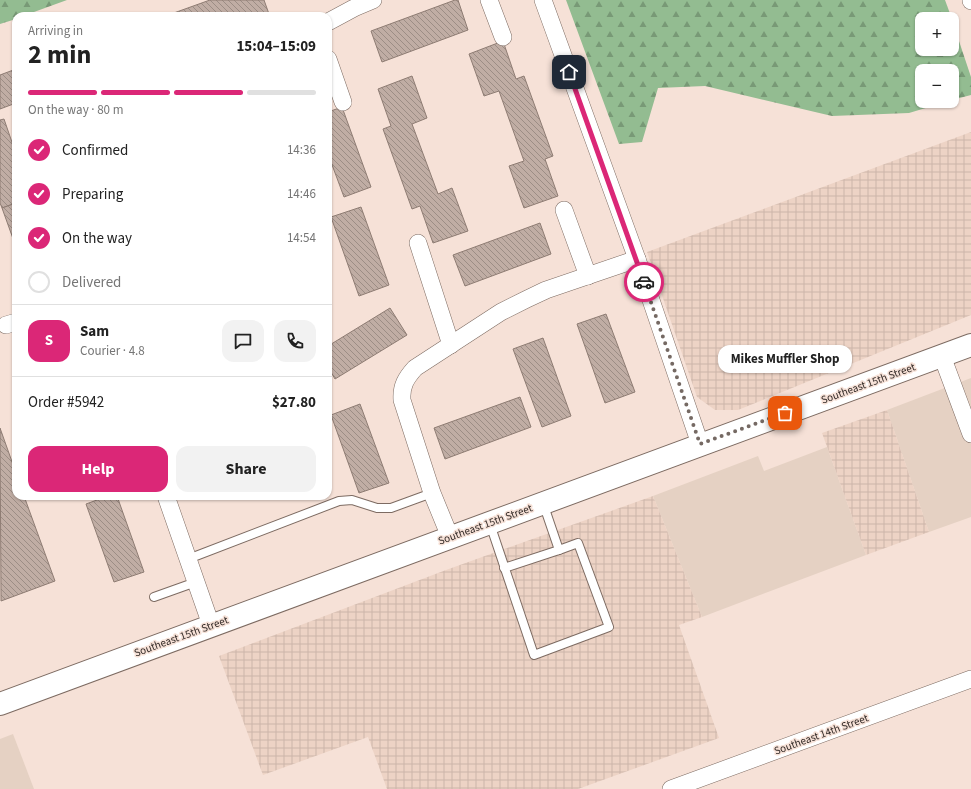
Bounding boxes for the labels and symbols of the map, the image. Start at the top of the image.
pin [552,55,586,89]
courier [624,262,664,302]
callout: Mikes Muffler Shop [718,345,852,373]
street label: Southeast 15th Street [819,359,918,407]
pin [768,396,802,430]
street label: Southeast 15th Street [436,500,535,548]
street label: Southeast 15th Street [132,612,231,660]
street label: Southeast 14th Street [772,710,871,758]

